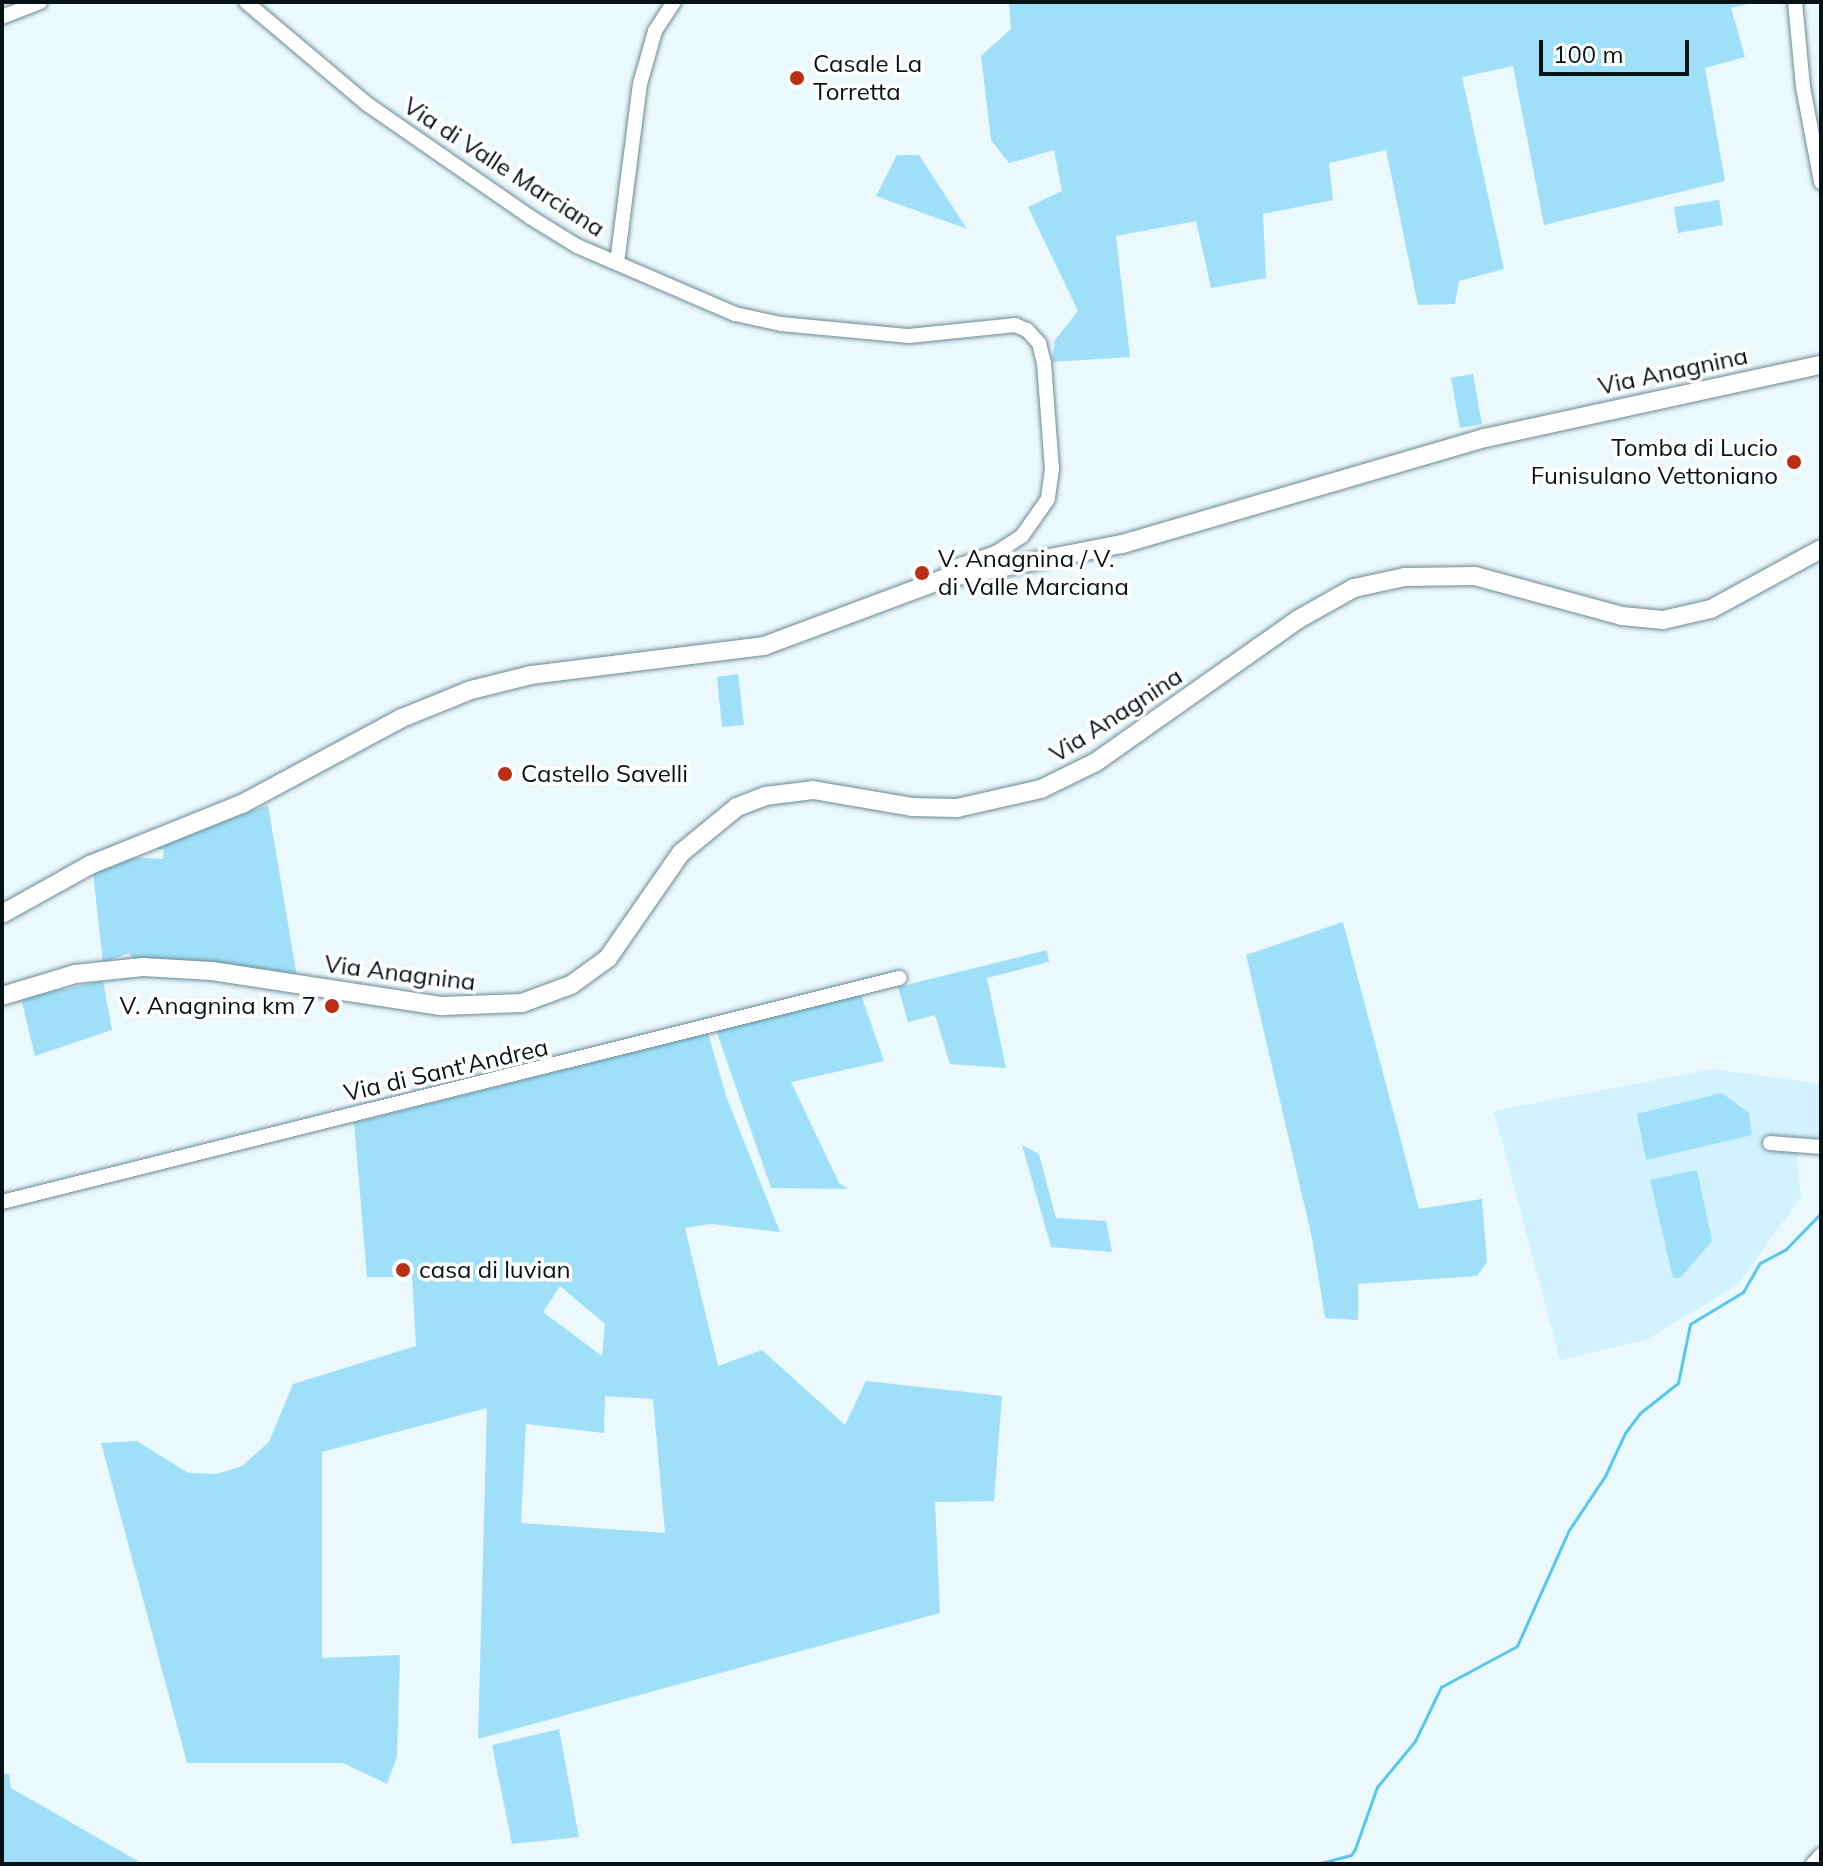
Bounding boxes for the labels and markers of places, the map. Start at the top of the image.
place label: Casale La Torretta [813,50,922,106]
marker: Casale La Torretta [788,69,806,87]
place label: Tomba di Lucio Funisulano Vettoniano [1531,434,1778,490]
marker: Tomba di Lucio Funisulano Vettoniano [1785,453,1803,471]
place label: V. Anagnina / V. di Valle Marciana [938,545,1129,601]
marker: V. Anagnina / V. di Valle Marciana [913,564,931,582]
place label: Castello Savelli [521,760,688,788]
marker: Castello Savelli [496,765,514,783]
place label: V. Anagnina km 7 [120,992,316,1020]
marker: V. Anagnina km 7 [323,997,341,1015]
place label: casa di luvian [419,1256,571,1284]
marker: casa di luvian [394,1261,412,1279]

